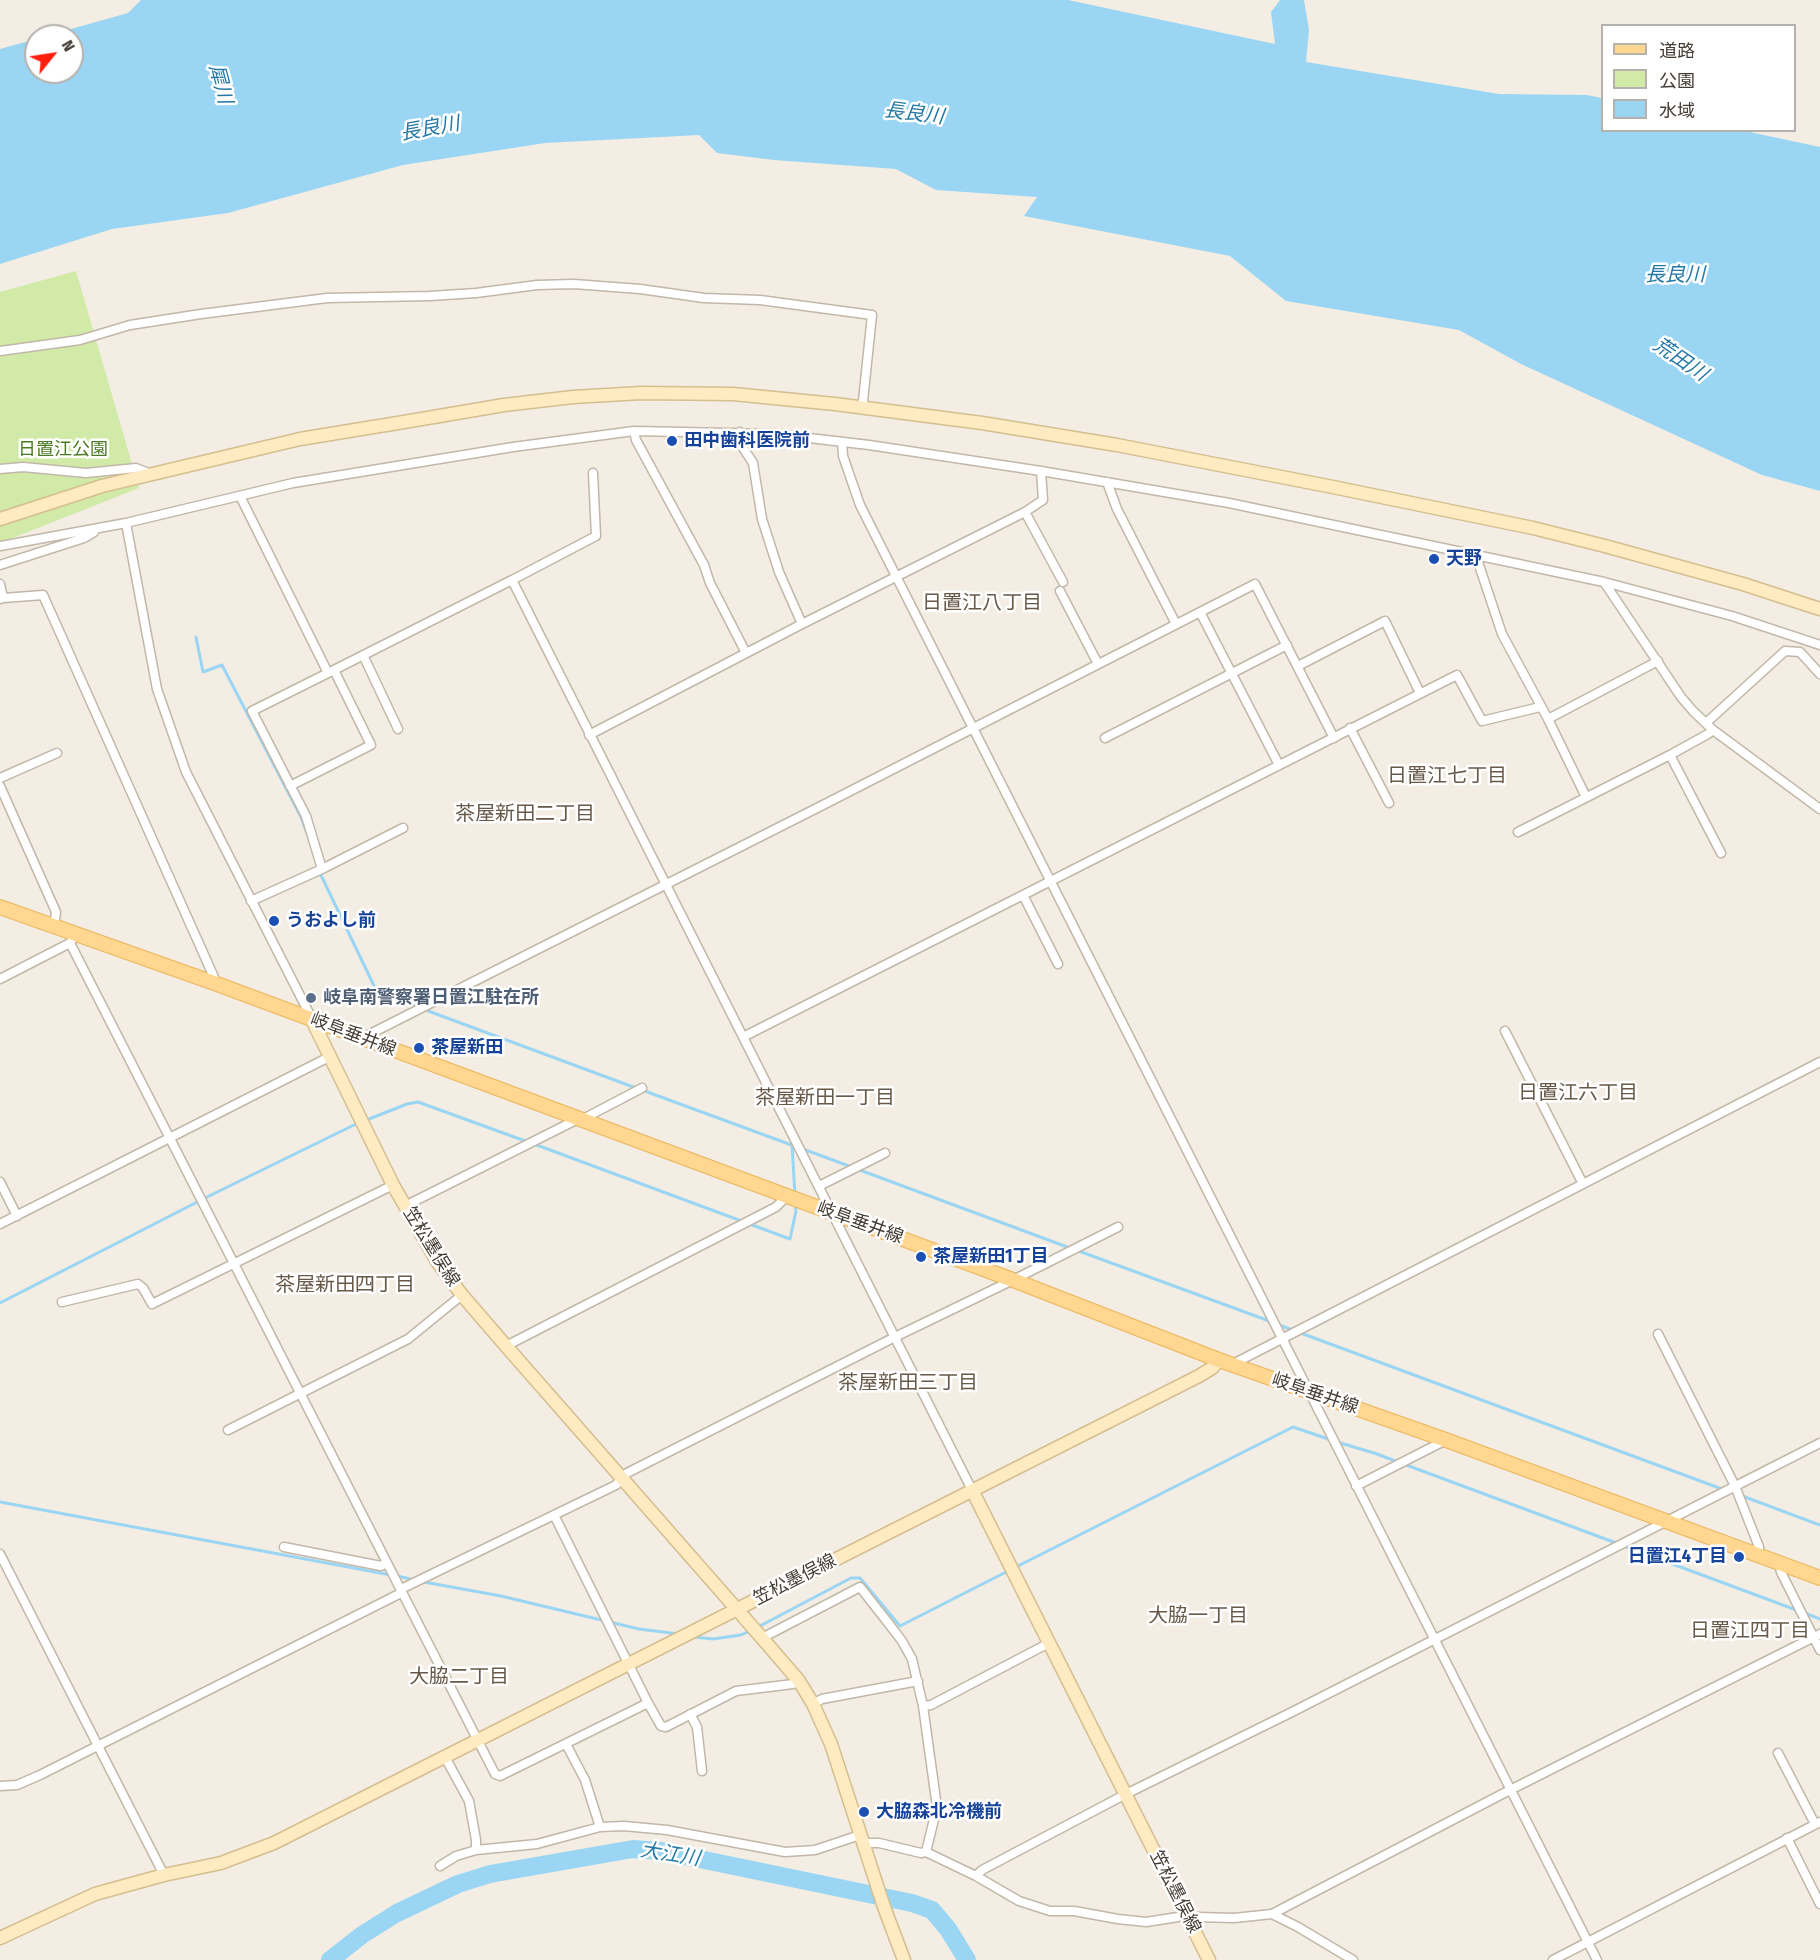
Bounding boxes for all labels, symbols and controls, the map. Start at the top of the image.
north arrow [24,24,84,84]
legend [1601,24,1796,132]
text: N [58,37,79,55]
text: 道路 [1659,40,1695,62]
water label: 犀川 [203,62,237,106]
text: 公園 [1659,70,1695,92]
water label: 長良川 [883,98,945,130]
text: 水域 [1659,100,1695,122]
water label: 長良川 [398,112,462,146]
water label: 長良川 [1645,263,1705,287]
water label: 荒田川 [1648,333,1712,387]
place label: 田中歯科医院前 [684,430,810,452]
marker: 田中歯科医院前 [665,434,679,448]
park label: 日置江公園 [18,439,108,461]
place label: 天野 [1446,548,1482,570]
marker: 天野 [1427,552,1441,566]
district label: 日置江八丁目 [922,591,1042,615]
district label: 日置江七丁目 [1387,764,1507,788]
district label: 茶屋新田二丁目 [455,802,595,826]
place label: うおよし前 [286,910,376,932]
marker: うおよし前 [267,914,281,928]
place label: 岐阜南警察署日置江駐在所 [323,987,539,1009]
marker: 岐阜南警察署日置江駐在所 [304,991,318,1005]
street label: 岐阜垂井線 [307,1009,399,1061]
place label: 茶屋新田 [431,1037,503,1059]
marker: 茶屋新田 [412,1041,426,1055]
district label: 日置江六丁目 [1518,1081,1638,1105]
district label: 茶屋新田一丁目 [755,1086,895,1110]
street label: 岐阜垂井線 [814,1197,906,1249]
street label: 笠松墨俣線 [398,1203,464,1291]
place label: 茶屋新田1丁目 [933,1246,1049,1268]
marker: 茶屋新田1丁目 [914,1250,928,1264]
district label: 茶屋新田四丁目 [275,1273,415,1297]
street label: 岐阜垂井線 [1269,1369,1361,1419]
district label: 茶屋新田三丁目 [838,1371,978,1395]
place label: 日置江4丁目 [1628,1546,1727,1568]
street label: 笠松墨俣線 [750,1550,840,1610]
marker: 日置江4丁目 [1732,1550,1746,1564]
district label: 大脇一丁目 [1148,1604,1248,1628]
district label: 日置江四丁目 [1690,1619,1810,1643]
district label: 大脇二丁目 [409,1665,509,1689]
place label: 大脇森北冷機前 [876,1801,1002,1823]
marker: 大脇森北冷機前 [857,1805,871,1819]
water label: 大江川 [638,1838,702,1872]
street label: 笠松墨俣線 [1145,1847,1205,1937]

